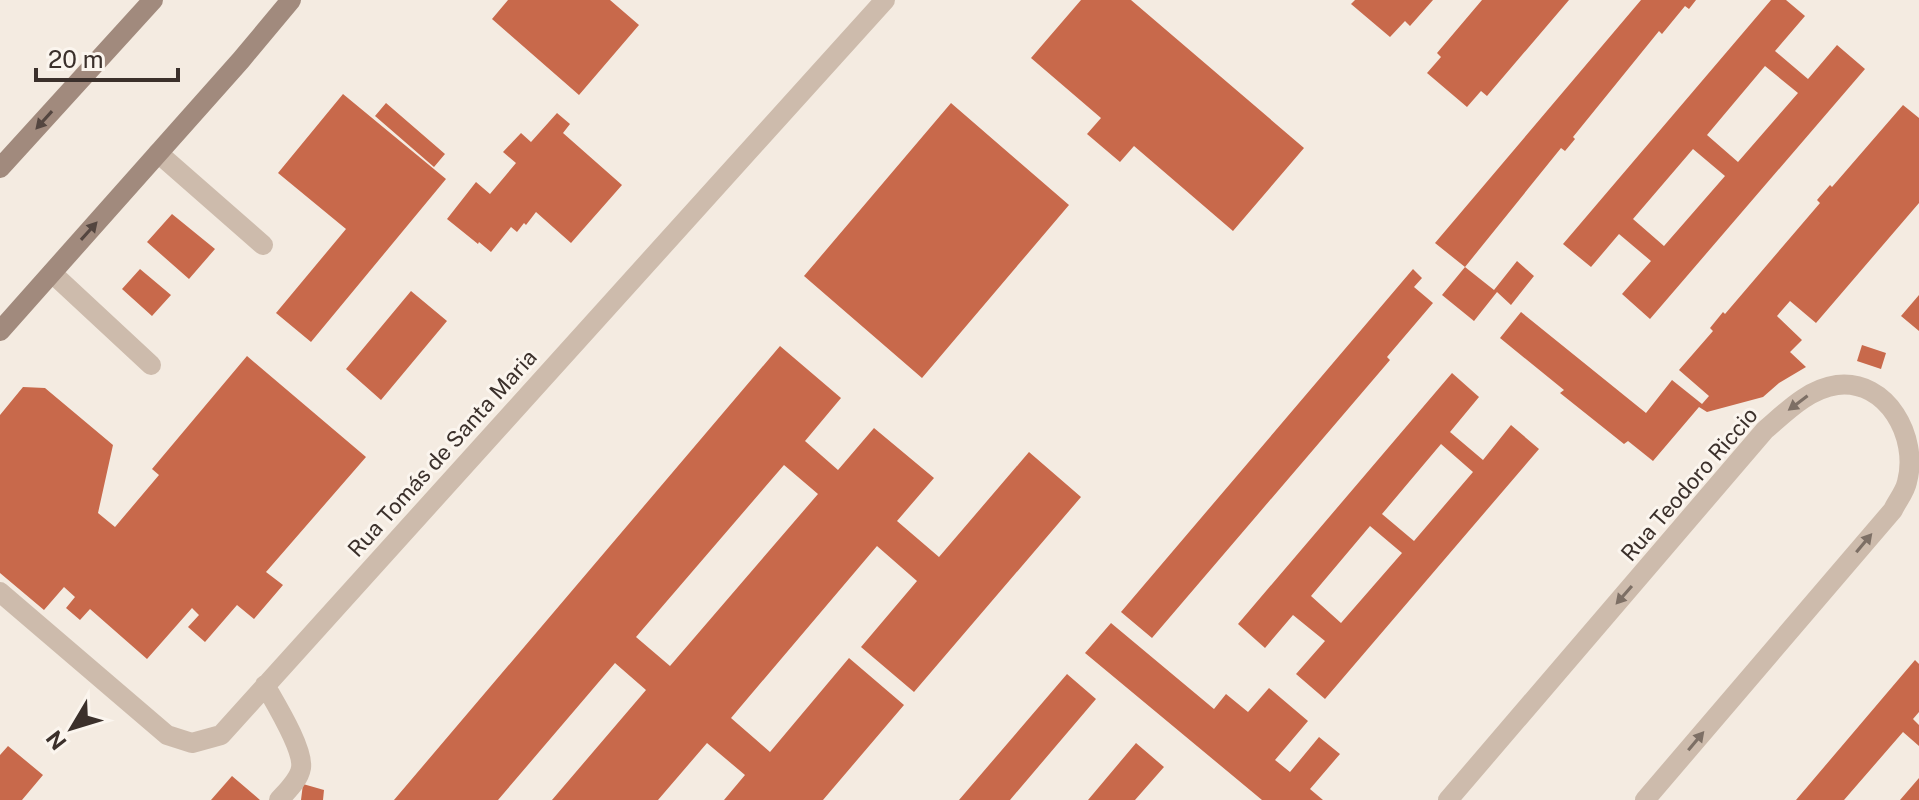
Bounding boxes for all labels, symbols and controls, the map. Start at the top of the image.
scale bar [36,32,178,82]
text: 20 m [48,45,104,73]
one-way arrow [35,110,53,129]
one-way arrow [79,222,97,241]
street label: Rua Tomás de Santa Maria [342,344,542,562]
one-way arrow [1787,395,1809,411]
street label: Rua Teodoro Riccio [1615,402,1763,566]
one-way arrow [1855,533,1872,553]
one-way arrow [1616,585,1633,605]
north arrow [32,688,112,768]
text: N [41,726,72,755]
one-way arrow [1687,731,1704,751]

